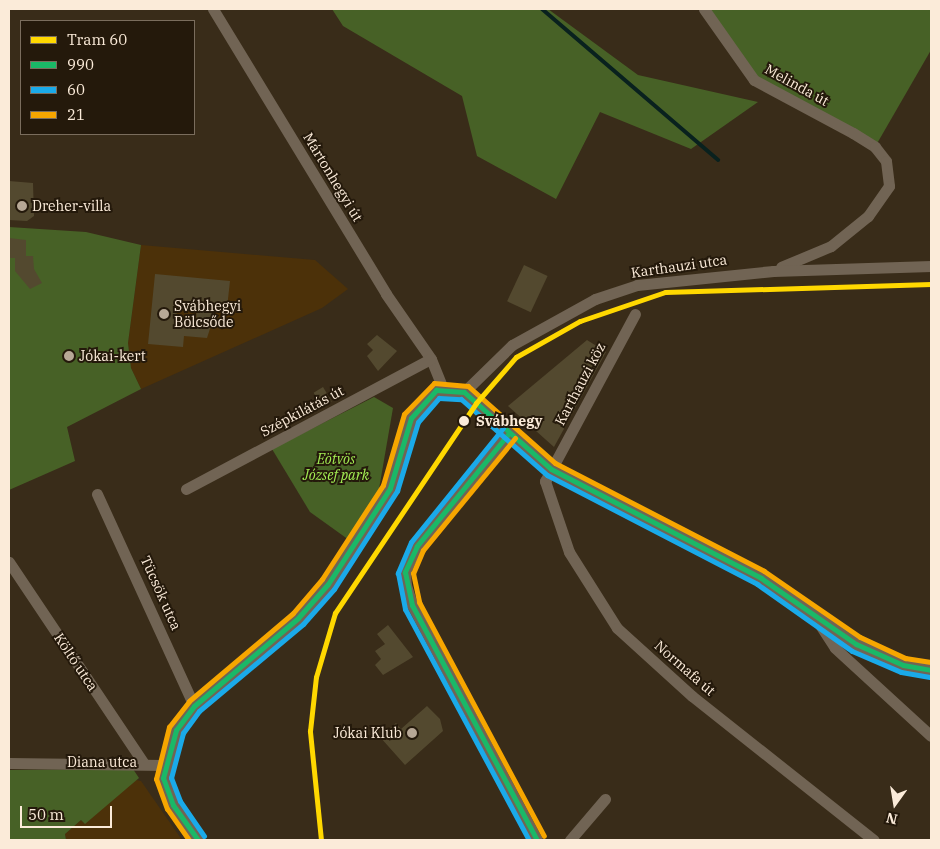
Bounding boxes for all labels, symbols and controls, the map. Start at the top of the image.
legend [20,20,195,135]
text: Tram 60 [67,30,127,49]
text: 990 [67,55,94,74]
street label: Melinda út [762,61,832,109]
text: 60 [67,80,85,99]
text: 21 [67,105,85,124]
street label: Mártonhegyi út [300,130,366,224]
place label: Dreher-villa [32,198,111,214]
marker: Dreher-villa [16,200,28,212]
street label: Karthauzi utca [630,251,728,281]
place label: Svábhegyi Bölcsőde [174,298,241,331]
marker: Svábhegyi Bölcsőde [158,308,170,320]
street label: Karthauzi köz [551,340,609,428]
place label: Jókai-kert [79,348,146,364]
marker: Jókai-kert [63,350,75,362]
street label: Szépkilátás út [258,382,346,440]
marker: Svábhegy [456,413,472,429]
place label: Svábhegy [476,413,542,429]
park label: Eötvös József park [303,451,369,484]
street label: Tücsök utca [137,553,185,633]
street label: Költő utca [51,630,101,694]
street label: Normafa út [651,637,719,699]
place label: Jókai Klub [333,725,402,741]
marker: Jókai Klub [406,727,418,739]
street label: Diana utca [67,754,137,770]
north arrow [870,779,920,829]
scale bar [22,796,115,828]
text: 50 m [28,805,64,824]
text: N [884,809,899,829]

